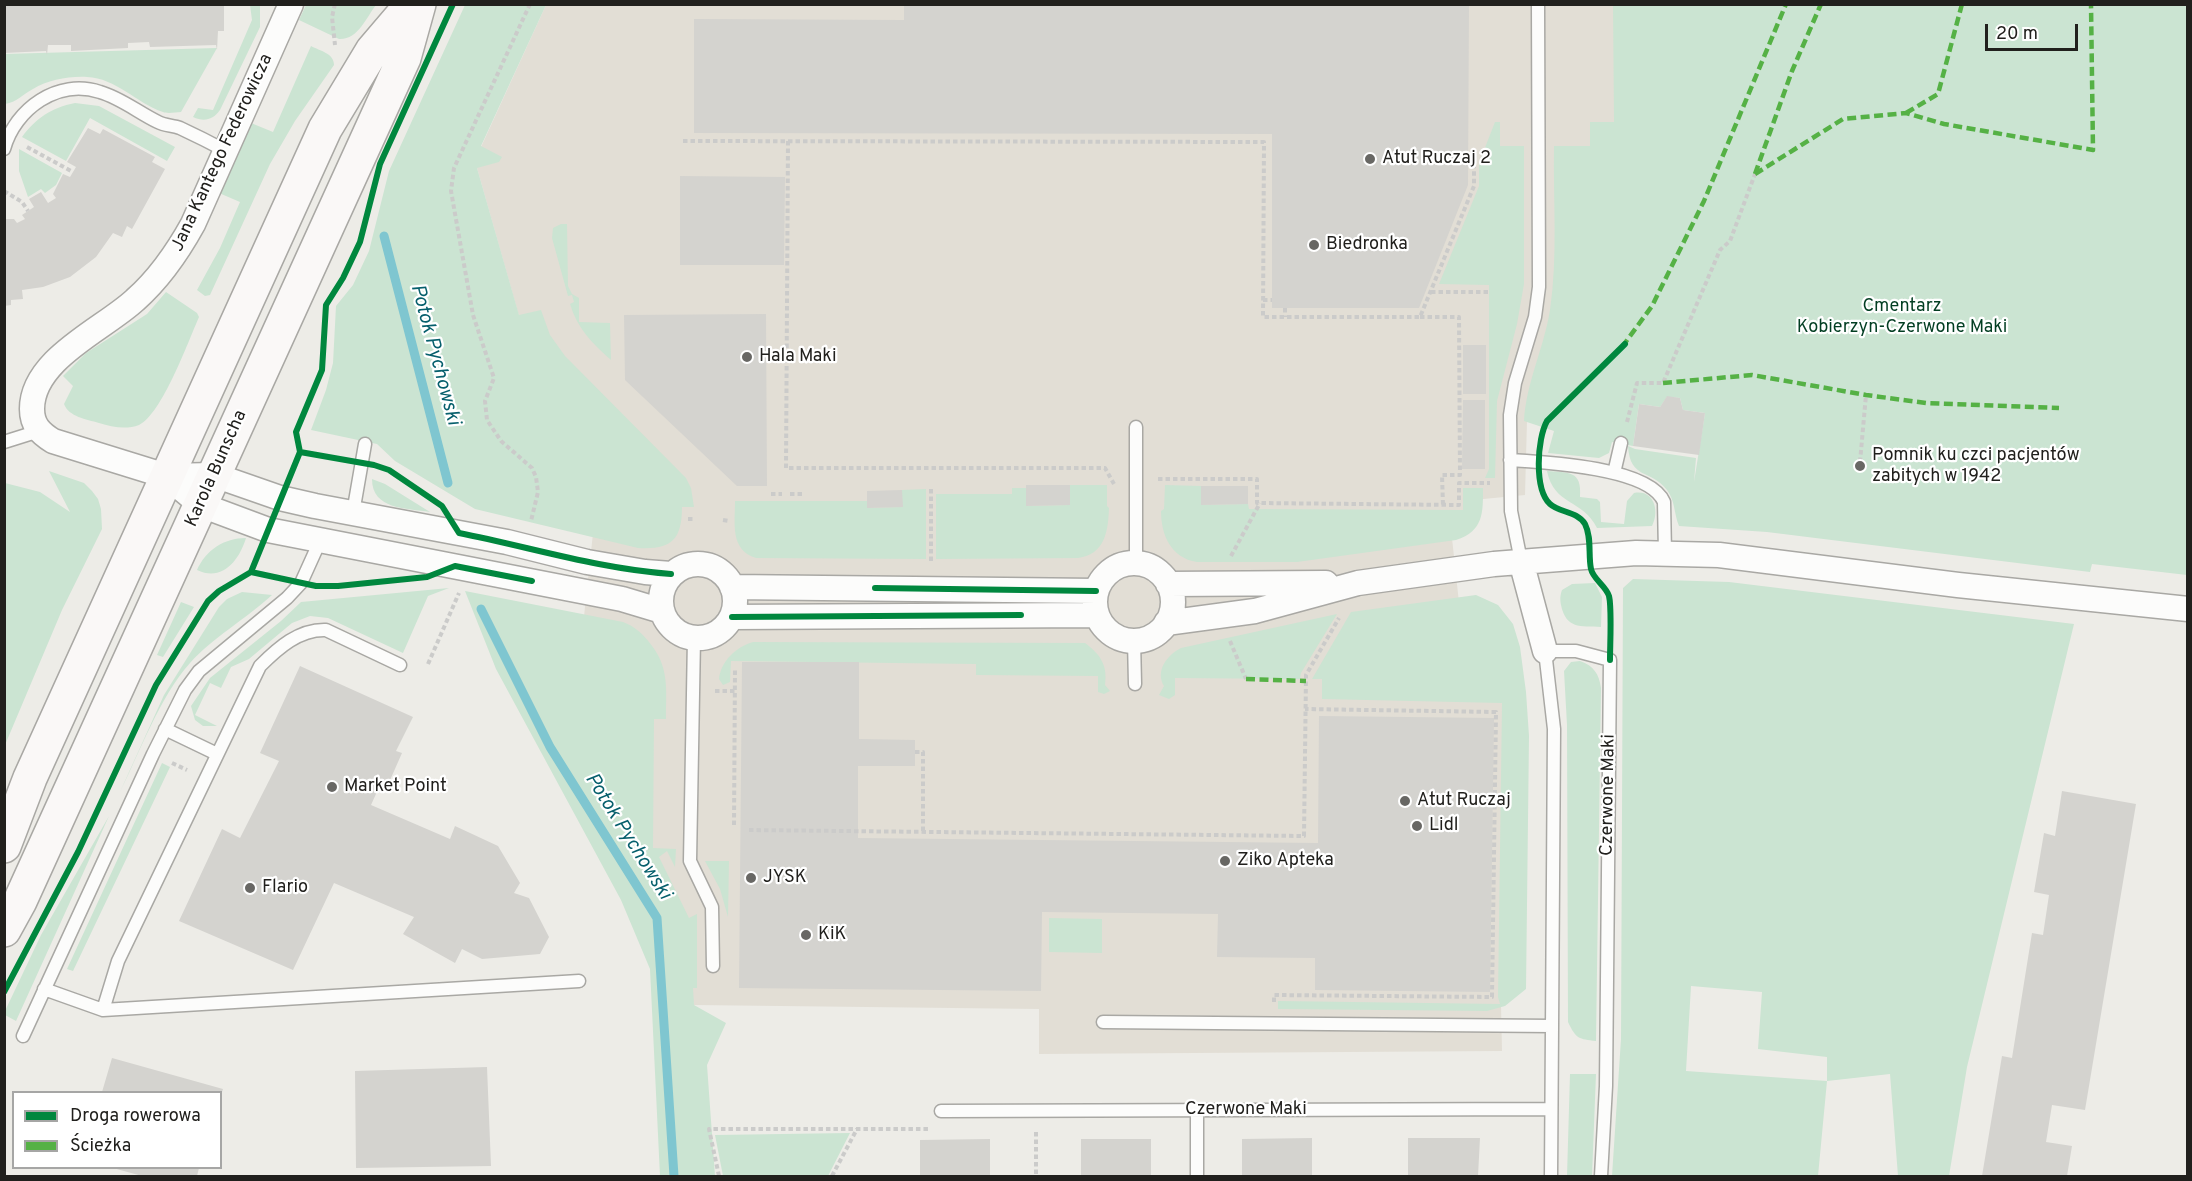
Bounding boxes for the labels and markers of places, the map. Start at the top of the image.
place label: Atut Ruczaj 2 [1382,148,1491,170]
marker: Atut Ruczaj 2 [1363,152,1377,166]
place label: Biedronka [1326,234,1408,256]
marker: Biedronka [1307,238,1321,252]
place label: Hala Maki [759,346,836,368]
marker: Hala Maki [740,350,754,364]
place label: Pomnik ku czci pacjentów zabitych w 1942 [1872,445,2080,488]
marker: Pomnik ku czci pacjentów zabitych w 1942 [1853,459,1867,473]
place label: Market Point [344,776,447,798]
marker: Market Point [325,780,339,794]
place label: Atut Ruczaj [1417,790,1511,812]
marker: Atut Ruczaj [1398,794,1412,808]
place label: Lidl [1429,815,1458,837]
marker: Lidl [1410,819,1424,833]
place label: Ziko Apteka [1237,850,1334,872]
marker: Ziko Apteka [1218,854,1232,868]
place label: JYSK [763,867,807,889]
marker: JYSK [744,871,758,885]
place label: Flario [262,877,308,899]
marker: Flario [243,881,257,895]
place label: KiK [818,924,846,946]
marker: KiK [799,928,813,942]

